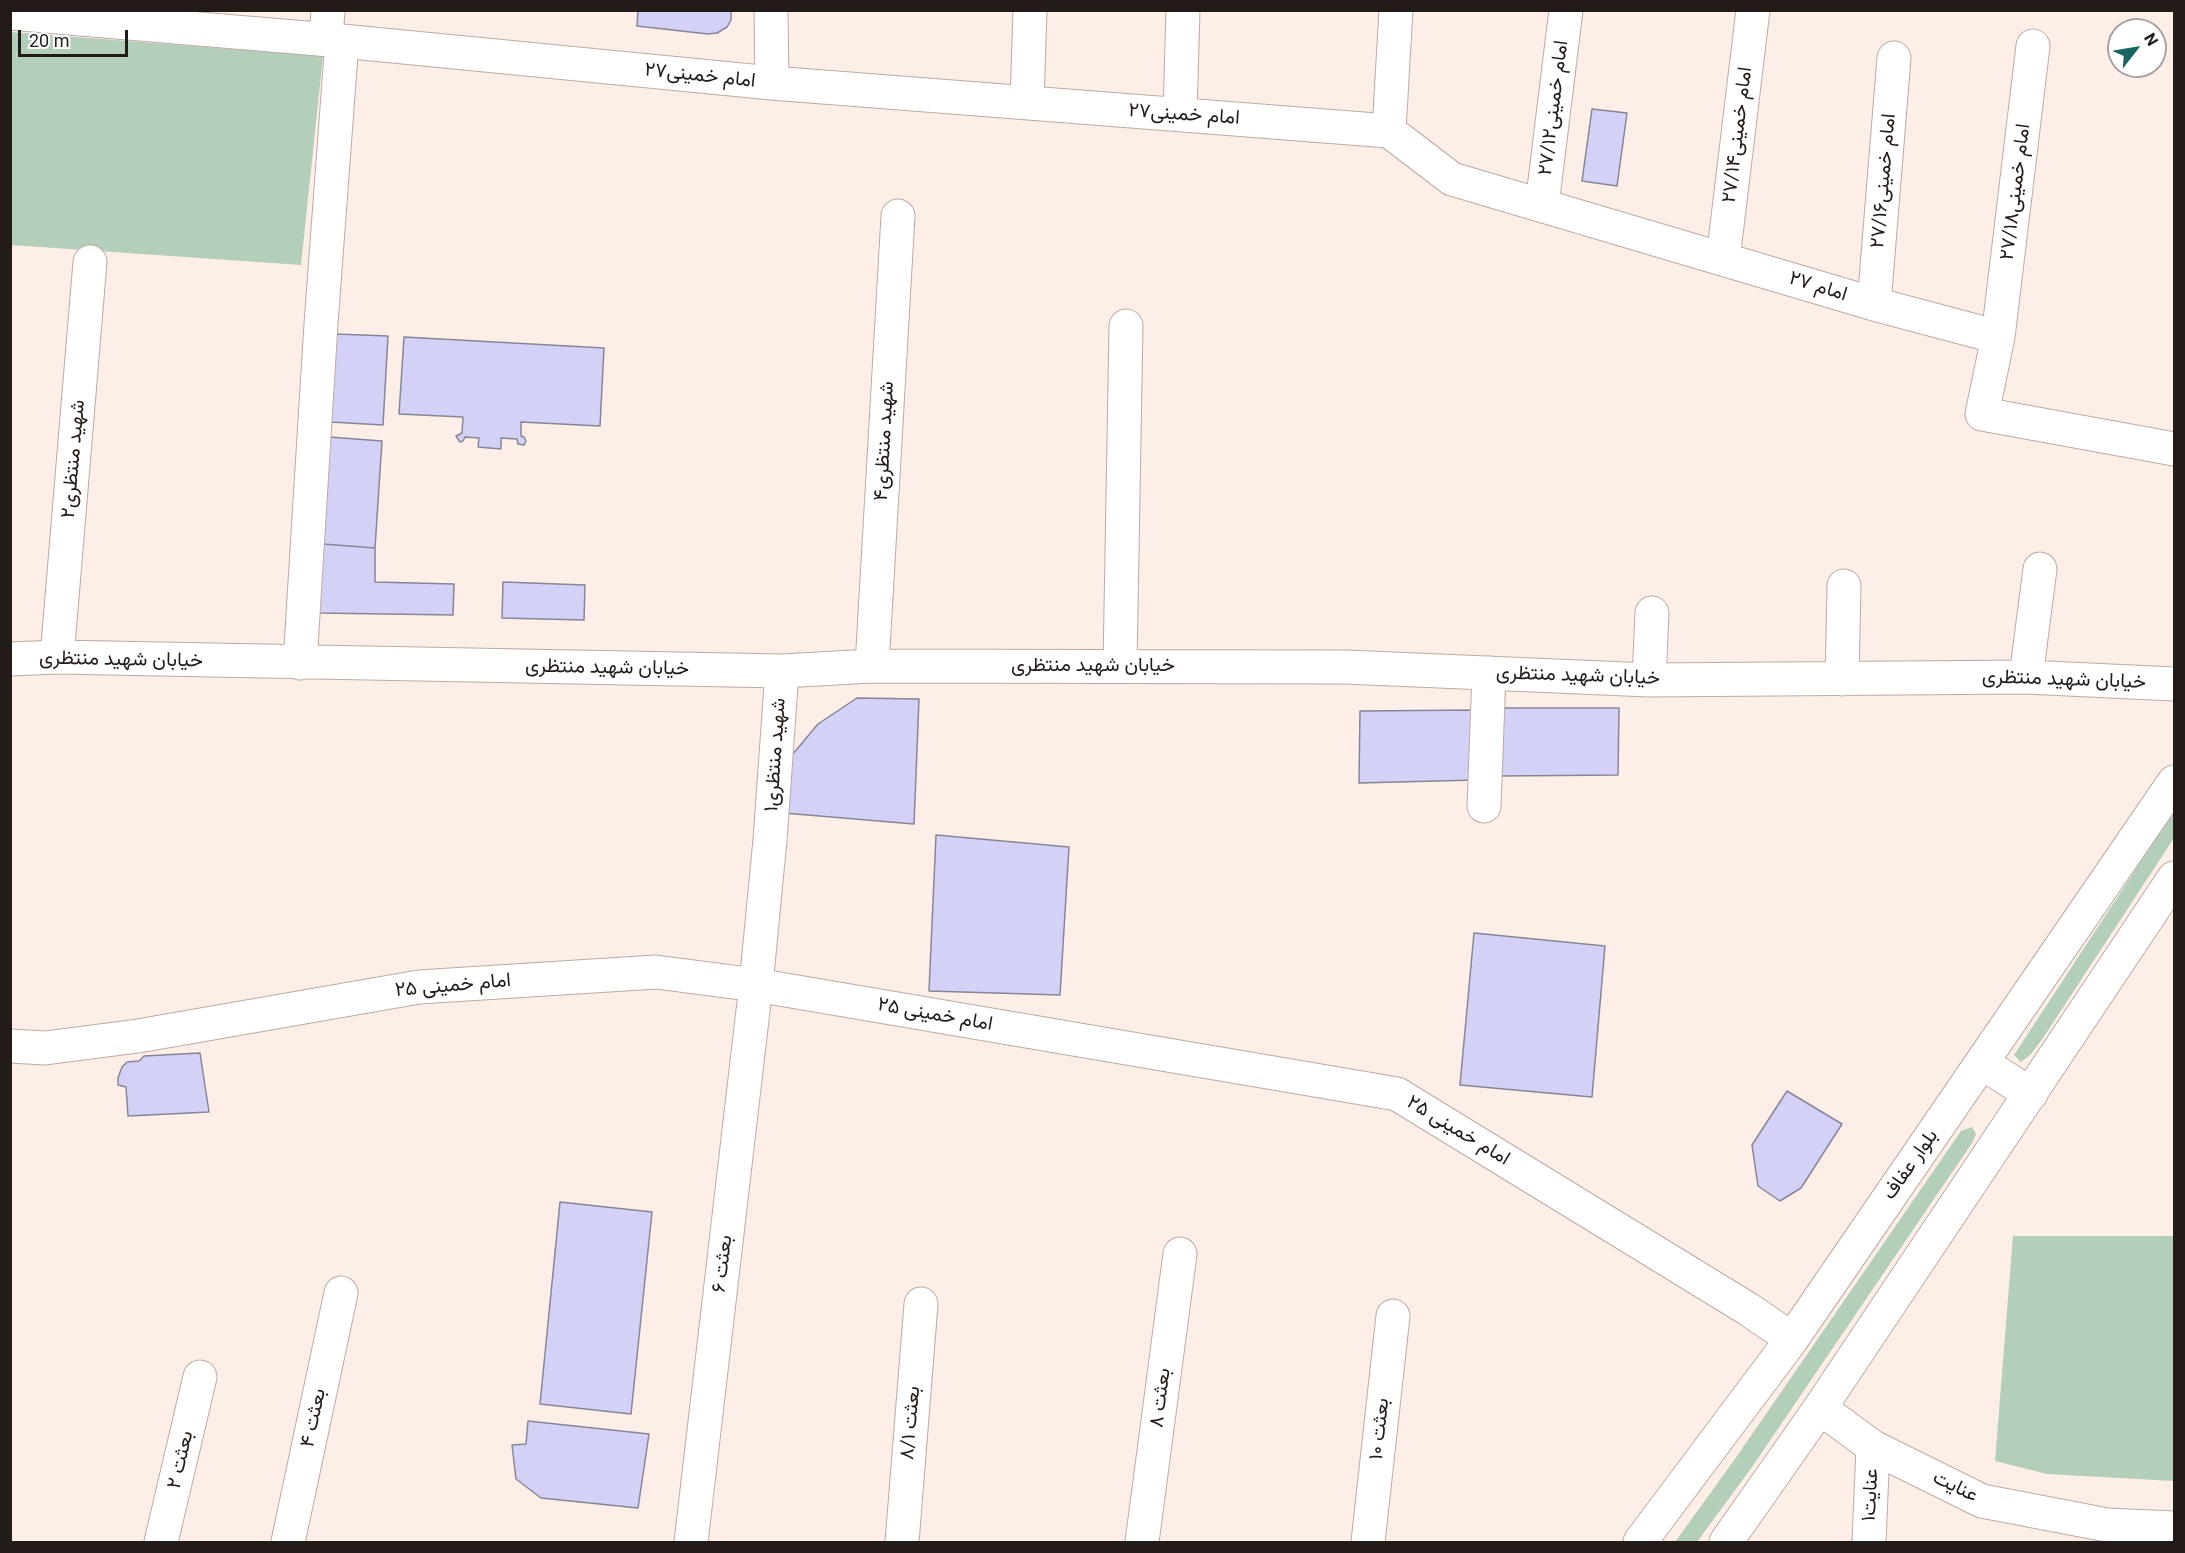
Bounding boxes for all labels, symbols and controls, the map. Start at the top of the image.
scale bar [21,18,130,56]
north arrow [2107,18,2167,78]
text: 20 m [29,30,69,51]
text: N [2140,30,2162,49]
street label: امام خمینی۲۷/۱۲ [1534,39,1574,177]
street label: امام خمینی۲۷ [643,58,757,94]
street label: امام خمینی۲۷/۱۴ [1718,66,1758,204]
street label: امام خمینی۲۷ [1128,99,1240,131]
street label: امام خمینی۲۷/۱۶ [1866,113,1902,249]
street label: امام خمینی۲۷/۱۸ [1996,122,2036,262]
street label: امام ۲۷ [1786,267,1850,307]
street label: شهید منتظری۴ [870,380,900,502]
street label: شهید منتظری۲ [57,399,91,519]
street label: خیابان شهید منتظری [39,647,203,673]
street label: خیابان شهید منتظری [1011,654,1175,678]
street label: خیابان شهید منتظری [525,655,689,681]
street label: خیابان شهید منتظری [1496,661,1660,691]
street label: خیابان شهید منتظری [1982,665,2146,695]
street label: شهید منتظری۱ [760,697,792,813]
street label: امام خمینی ۲۵ [394,969,512,1003]
street label: امام خمینی ۲۵ [876,993,994,1037]
street label: امام خمینی ۲۵ [1402,1091,1514,1171]
street label: بلوار عفاف [1878,1125,1944,1205]
street label: بعثت ۶ [708,1234,738,1294]
street label: بعثت ۸ [1145,1367,1177,1429]
street label: بعثت ۸/۱ [896,1385,926,1461]
street label: بعثت ۴ [296,1386,332,1450]
street label: بعثت ۱۰ [1365,1397,1395,1461]
street label: بعثت ۲ [163,1429,199,1491]
street label: عنایت [1929,1466,1981,1508]
street label: عنایت۱ [1858,1468,1884,1522]

